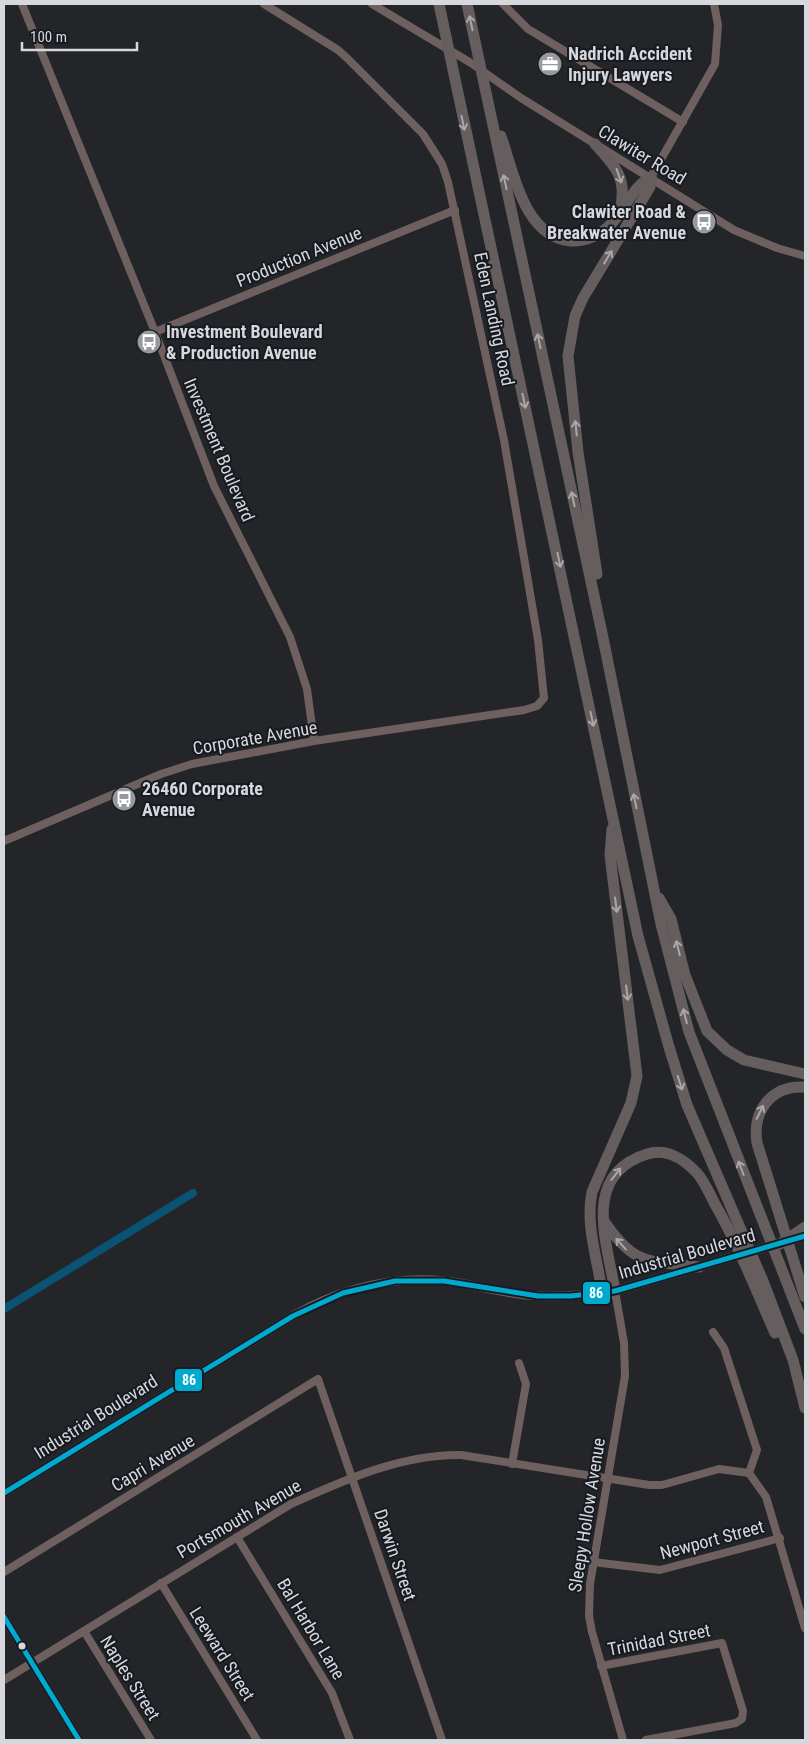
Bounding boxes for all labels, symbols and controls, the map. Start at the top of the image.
one-way arrow [466,15,475,31]
scale bar [22,20,138,52]
text: 100 m [30,28,67,46]
place label: Nadrich Accident Injury Lawyers [568,43,692,85]
office icon: Nadrich Accident Injury Lawyers [537,51,563,77]
one-way arrow [459,114,468,130]
street label: Clawiter Road [595,120,690,189]
one-way arrow [615,168,624,183]
one-way arrow [500,174,509,190]
place label: Clawiter Road & Breakwater Avenue [547,201,687,243]
bus stop icon: Clawiter Road & Breakwater Avenue [691,209,717,235]
street label: Production Avenue [233,222,365,291]
street label: Eden Landing Road [470,250,519,388]
one-way arrow [604,250,614,264]
place label: Investment Boulevard & Production Avenue [166,321,323,363]
bus stop icon: Investment Boulevard & Production Avenue [136,329,162,355]
one-way arrow [534,333,543,349]
street label: Investment Boulevard [180,375,259,525]
one-way arrow [520,393,529,409]
one-way arrow [571,421,581,437]
one-way arrow [568,492,578,508]
one-way arrow [555,551,564,567]
one-way arrow [588,710,598,726]
street label: Corporate Avenue [191,716,319,759]
place label: 26460 Corporate Avenue [142,778,263,820]
bus stop icon: 26460 Corporate Avenue [111,786,137,812]
one-way arrow [630,793,639,809]
one-way arrow [611,897,621,913]
one-way arrow [673,940,682,956]
one-way arrow [622,984,632,1000]
one-way arrow [679,1008,689,1024]
one-way arrow [676,1075,686,1091]
one-way arrow [755,1104,765,1119]
one-way arrow [736,1161,745,1177]
one-way arrow [611,1167,621,1181]
street label: Industrial Boulevard [616,1224,758,1283]
one-way arrow [615,1238,627,1251]
line badge: 86 [582,1281,611,1305]
text: 86 [589,1285,603,1301]
line badge: 86 [174,1368,203,1392]
street label: Industrial Boulevard [30,1370,161,1463]
text: 86 [182,1372,196,1388]
street label: Capri Avenue [107,1430,198,1496]
street label: Sleepy Hollow Avenue [564,1436,609,1594]
street label: Portsmouth Avenue [173,1475,304,1563]
street label: Darwin Street [370,1506,421,1603]
street label: Newport Street [658,1516,766,1563]
street label: Bal Harbor Lane [273,1575,350,1683]
street label: Leeward Street [185,1603,259,1704]
street label: Trinidad Street [606,1619,712,1660]
street label: Naples Street [96,1632,165,1724]
unlabelled marker [17,1641,27,1651]

